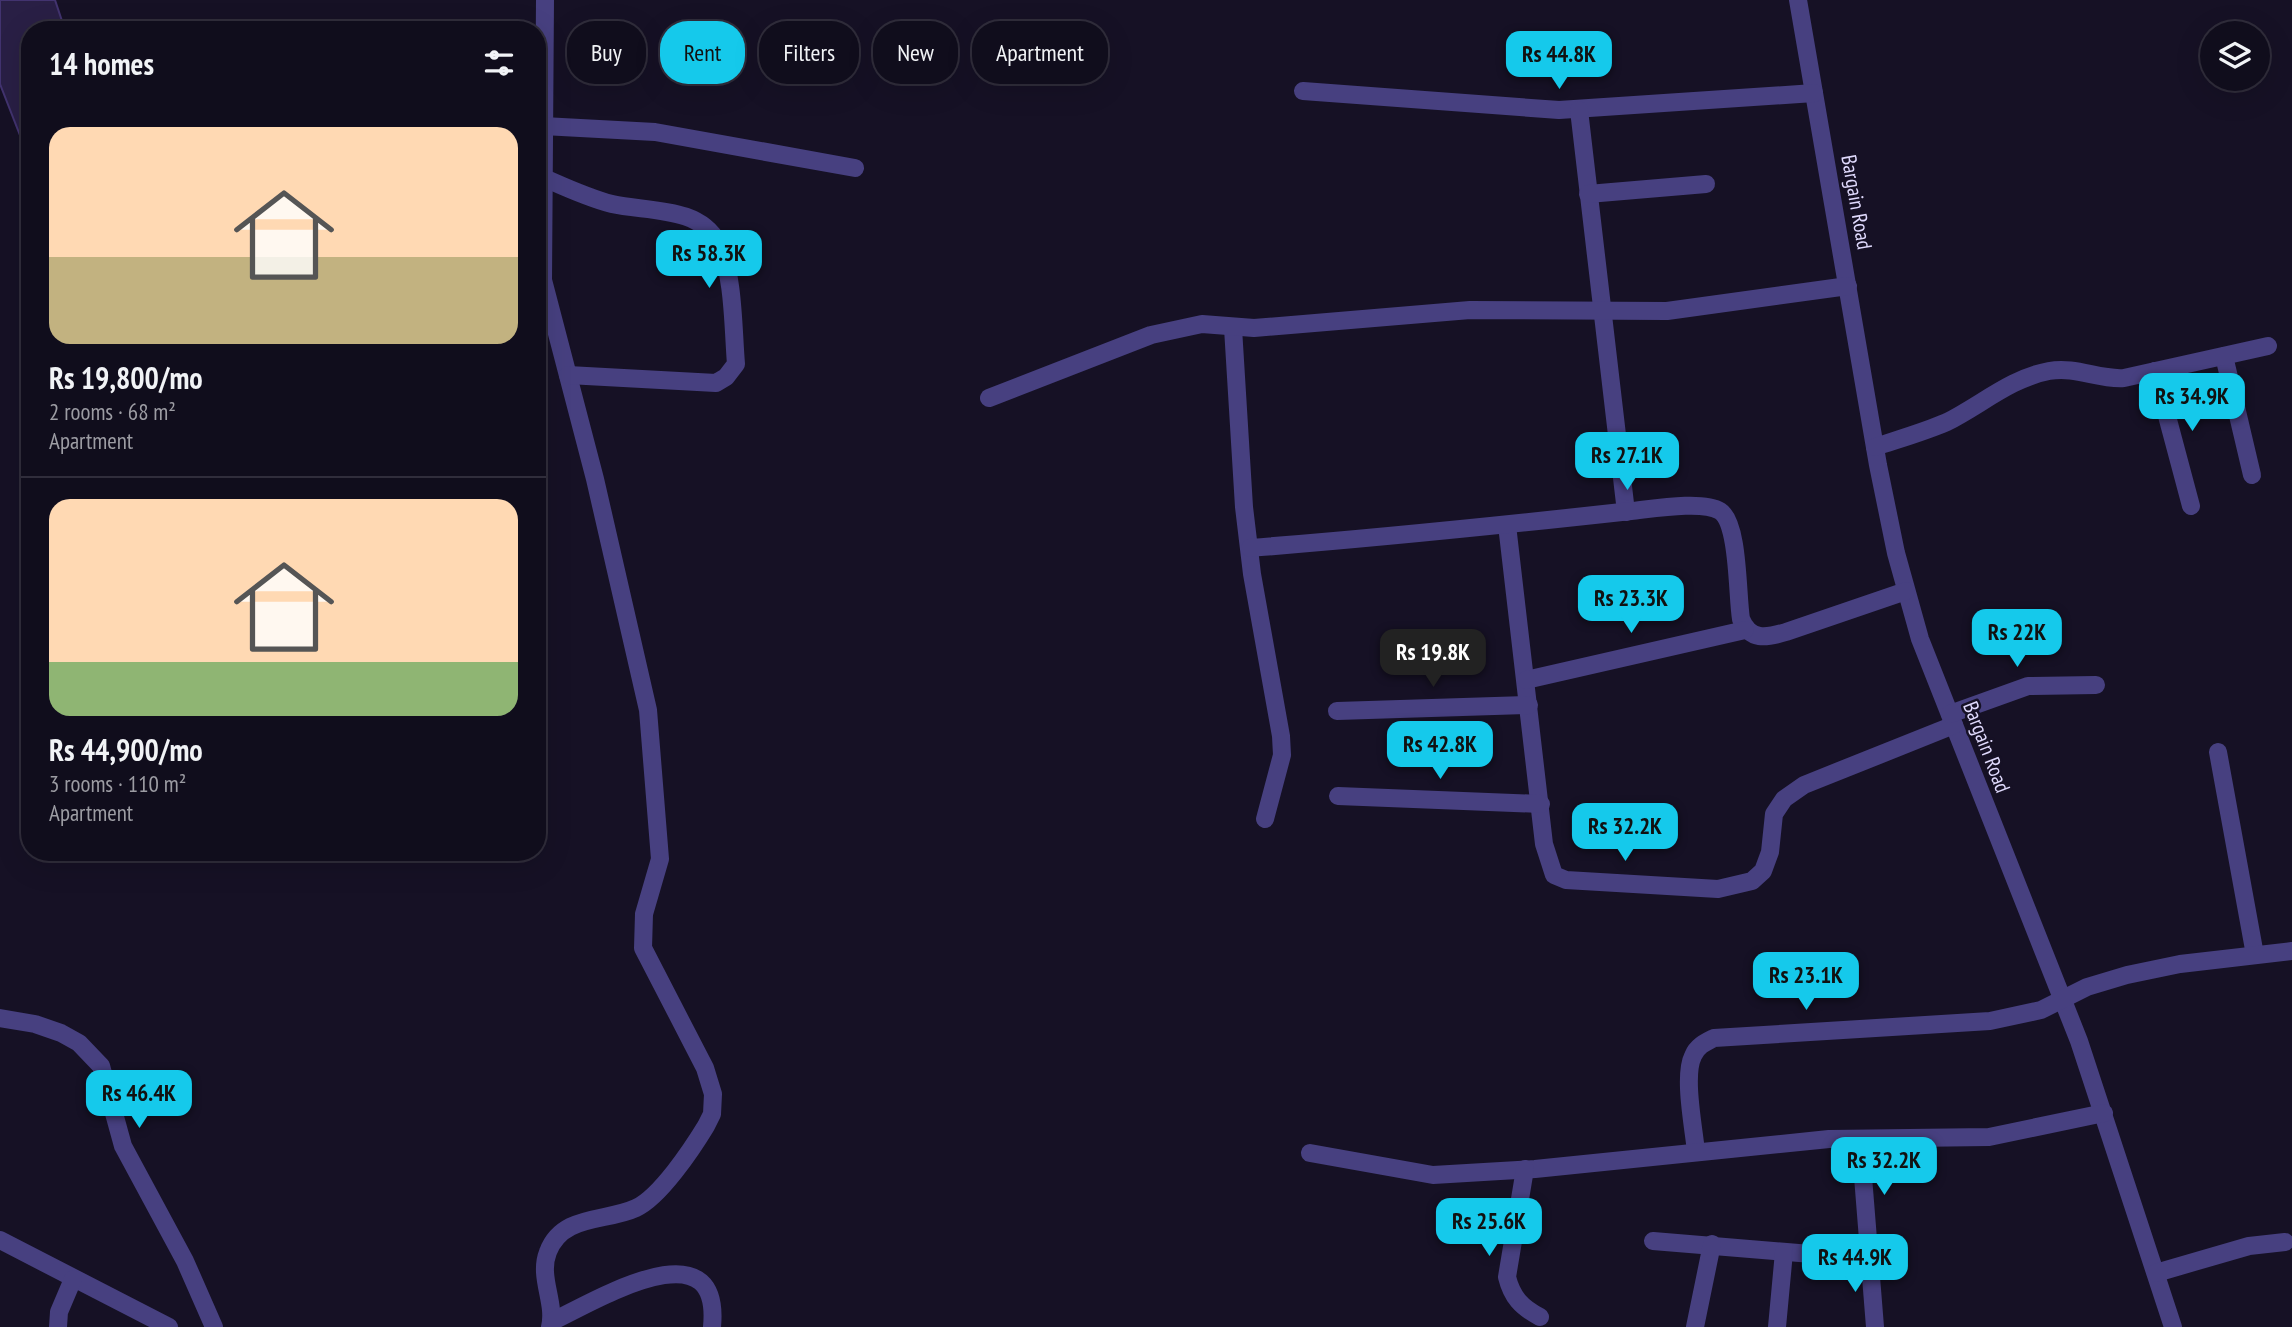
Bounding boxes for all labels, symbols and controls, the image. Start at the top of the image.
chip: Buy [567,21,646,84]
chip: Rent [660,21,745,84]
chip: Filters [759,21,859,84]
chip: New [873,21,958,84]
chip: Apartment [972,21,1108,84]
map controls [2200,21,2270,91]
button: layers [2200,21,2270,91]
pin: Rs 44.8K [1487,32,1631,91]
text: Rs 44.8K [1522,39,1596,68]
text: 14 homes [49,44,154,83]
icon: filters [480,44,518,82]
street label: Bargain Road [1835,153,1879,251]
icon: home [221,172,347,298]
pin: Rs 58.3K [637,230,781,290]
text: Rs 58.3K [672,238,746,267]
text: Rs 19,800/mo [49,358,203,397]
pin: Rs 34.9K [2120,374,2264,433]
text: Rs 34.9K [2155,381,2229,410]
text: 2 rooms · 68 m² [49,397,176,426]
text: Apartment [49,426,133,455]
pin: Rs 27.1K [1555,433,1699,492]
text: Rs 27.1K [1591,440,1663,469]
icon: home [221,544,347,670]
pin: Rs 23.3K [1559,576,1703,635]
text: Rs 23.3K [1594,583,1668,612]
pin: Rs 22K [1960,610,2074,669]
text: Rs 22K [1988,617,2046,646]
pin: Rs 19.8K [1361,630,1505,689]
text: Rs 19.8K [1396,637,1470,666]
street label: Bargain Road [1957,698,2017,796]
pin: Rs 42.8K [1368,722,1512,781]
text: Rs 42.8K [1403,729,1477,758]
text: Rs 44,900/mo [49,730,203,769]
text: 3 rooms · 110 m² [49,769,186,798]
text: Apartment [49,798,133,827]
pin: Rs 32.2K [1553,804,1697,863]
text: Rs 32.2K [1588,811,1662,840]
pin: Rs 23.1K [1734,953,1878,1012]
text: Rs 23.1K [1769,960,1843,989]
pin: Rs 46.4K [67,1070,211,1130]
text: Rs 46.4K [102,1078,176,1107]
pin: Rs 32.2K [1812,1138,1956,1197]
text: Rs 32.2K [1847,1145,1921,1174]
pin: Rs 25.6K [1417,1198,1561,1258]
text: Rs 25.6K [1452,1206,1526,1235]
pin: Rs 44.9K [1783,1234,1927,1294]
text: Rs 44.9K [1818,1242,1892,1271]

